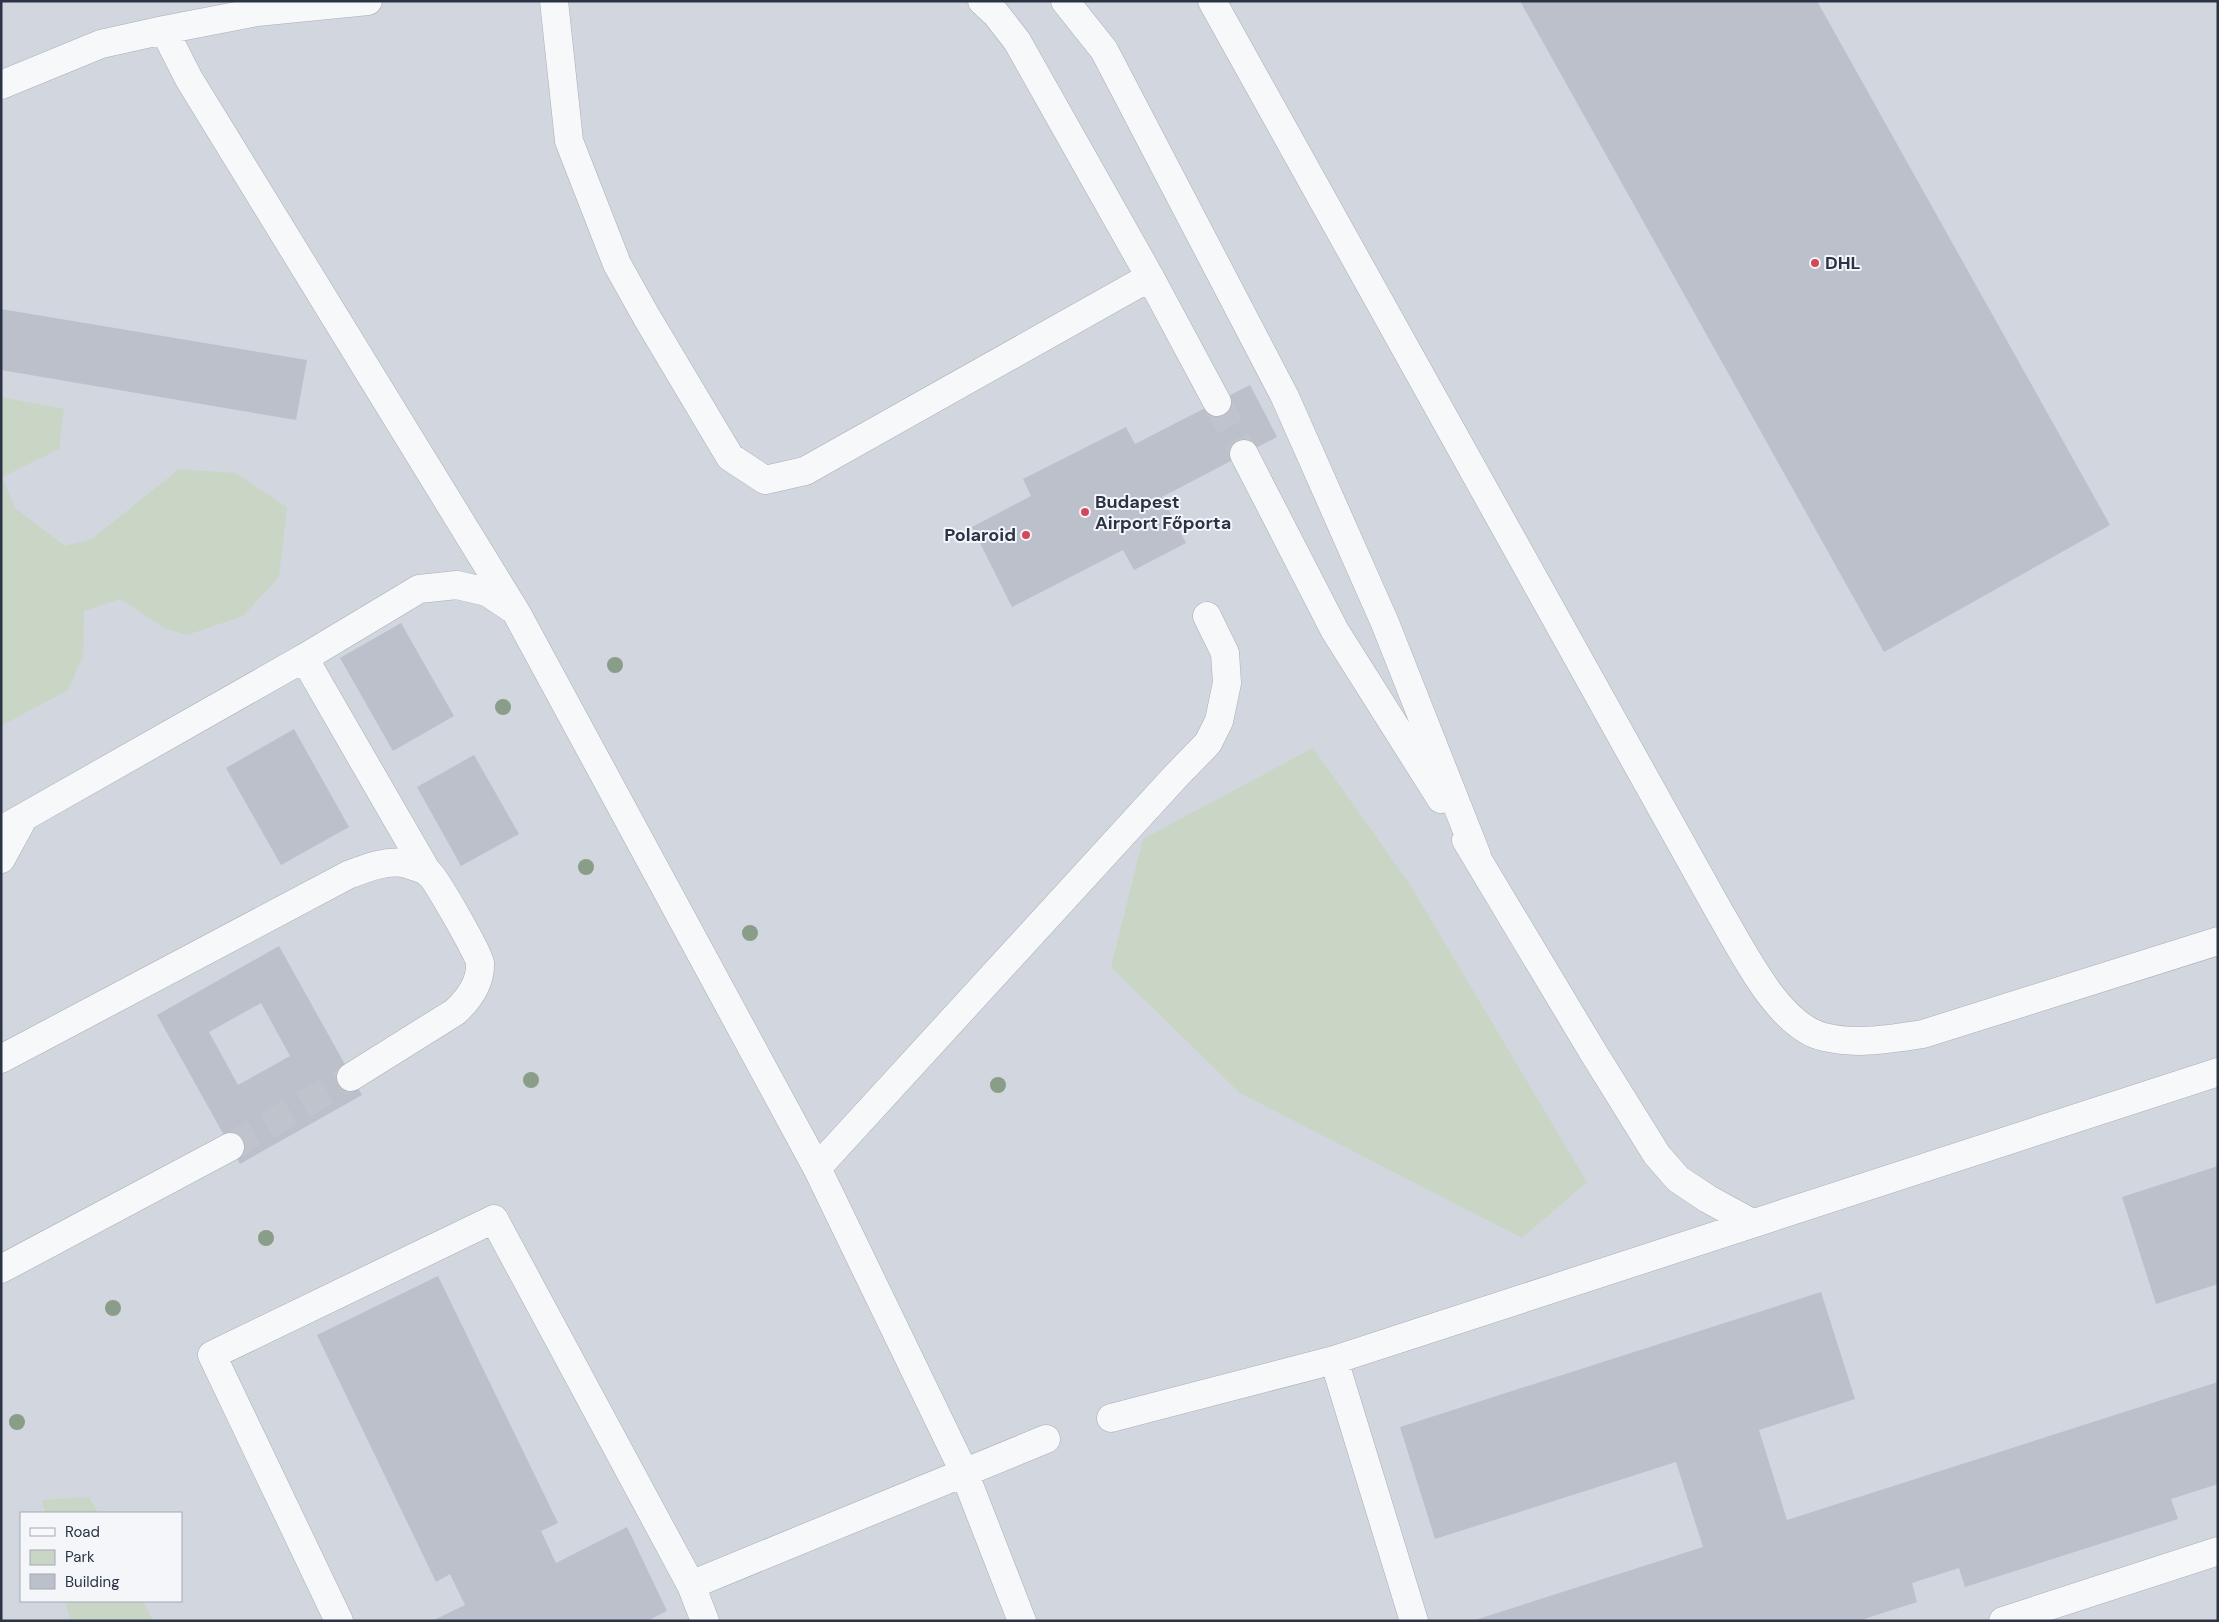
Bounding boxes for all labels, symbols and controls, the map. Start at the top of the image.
place label: DHL [1825,251,1861,275]
marker: DHL [1809,257,1821,269]
place label: Budapest Airport Főporta [1095,490,1231,535]
marker: Budapest Airport Főporta [1079,506,1091,518]
place label: Polaroid [944,523,1016,547]
marker: Polaroid [1020,529,1032,541]
legend [20,1512,182,1602]
text: Road [65,1522,100,1542]
text: Park [65,1547,95,1567]
text: Building [65,1572,120,1592]

